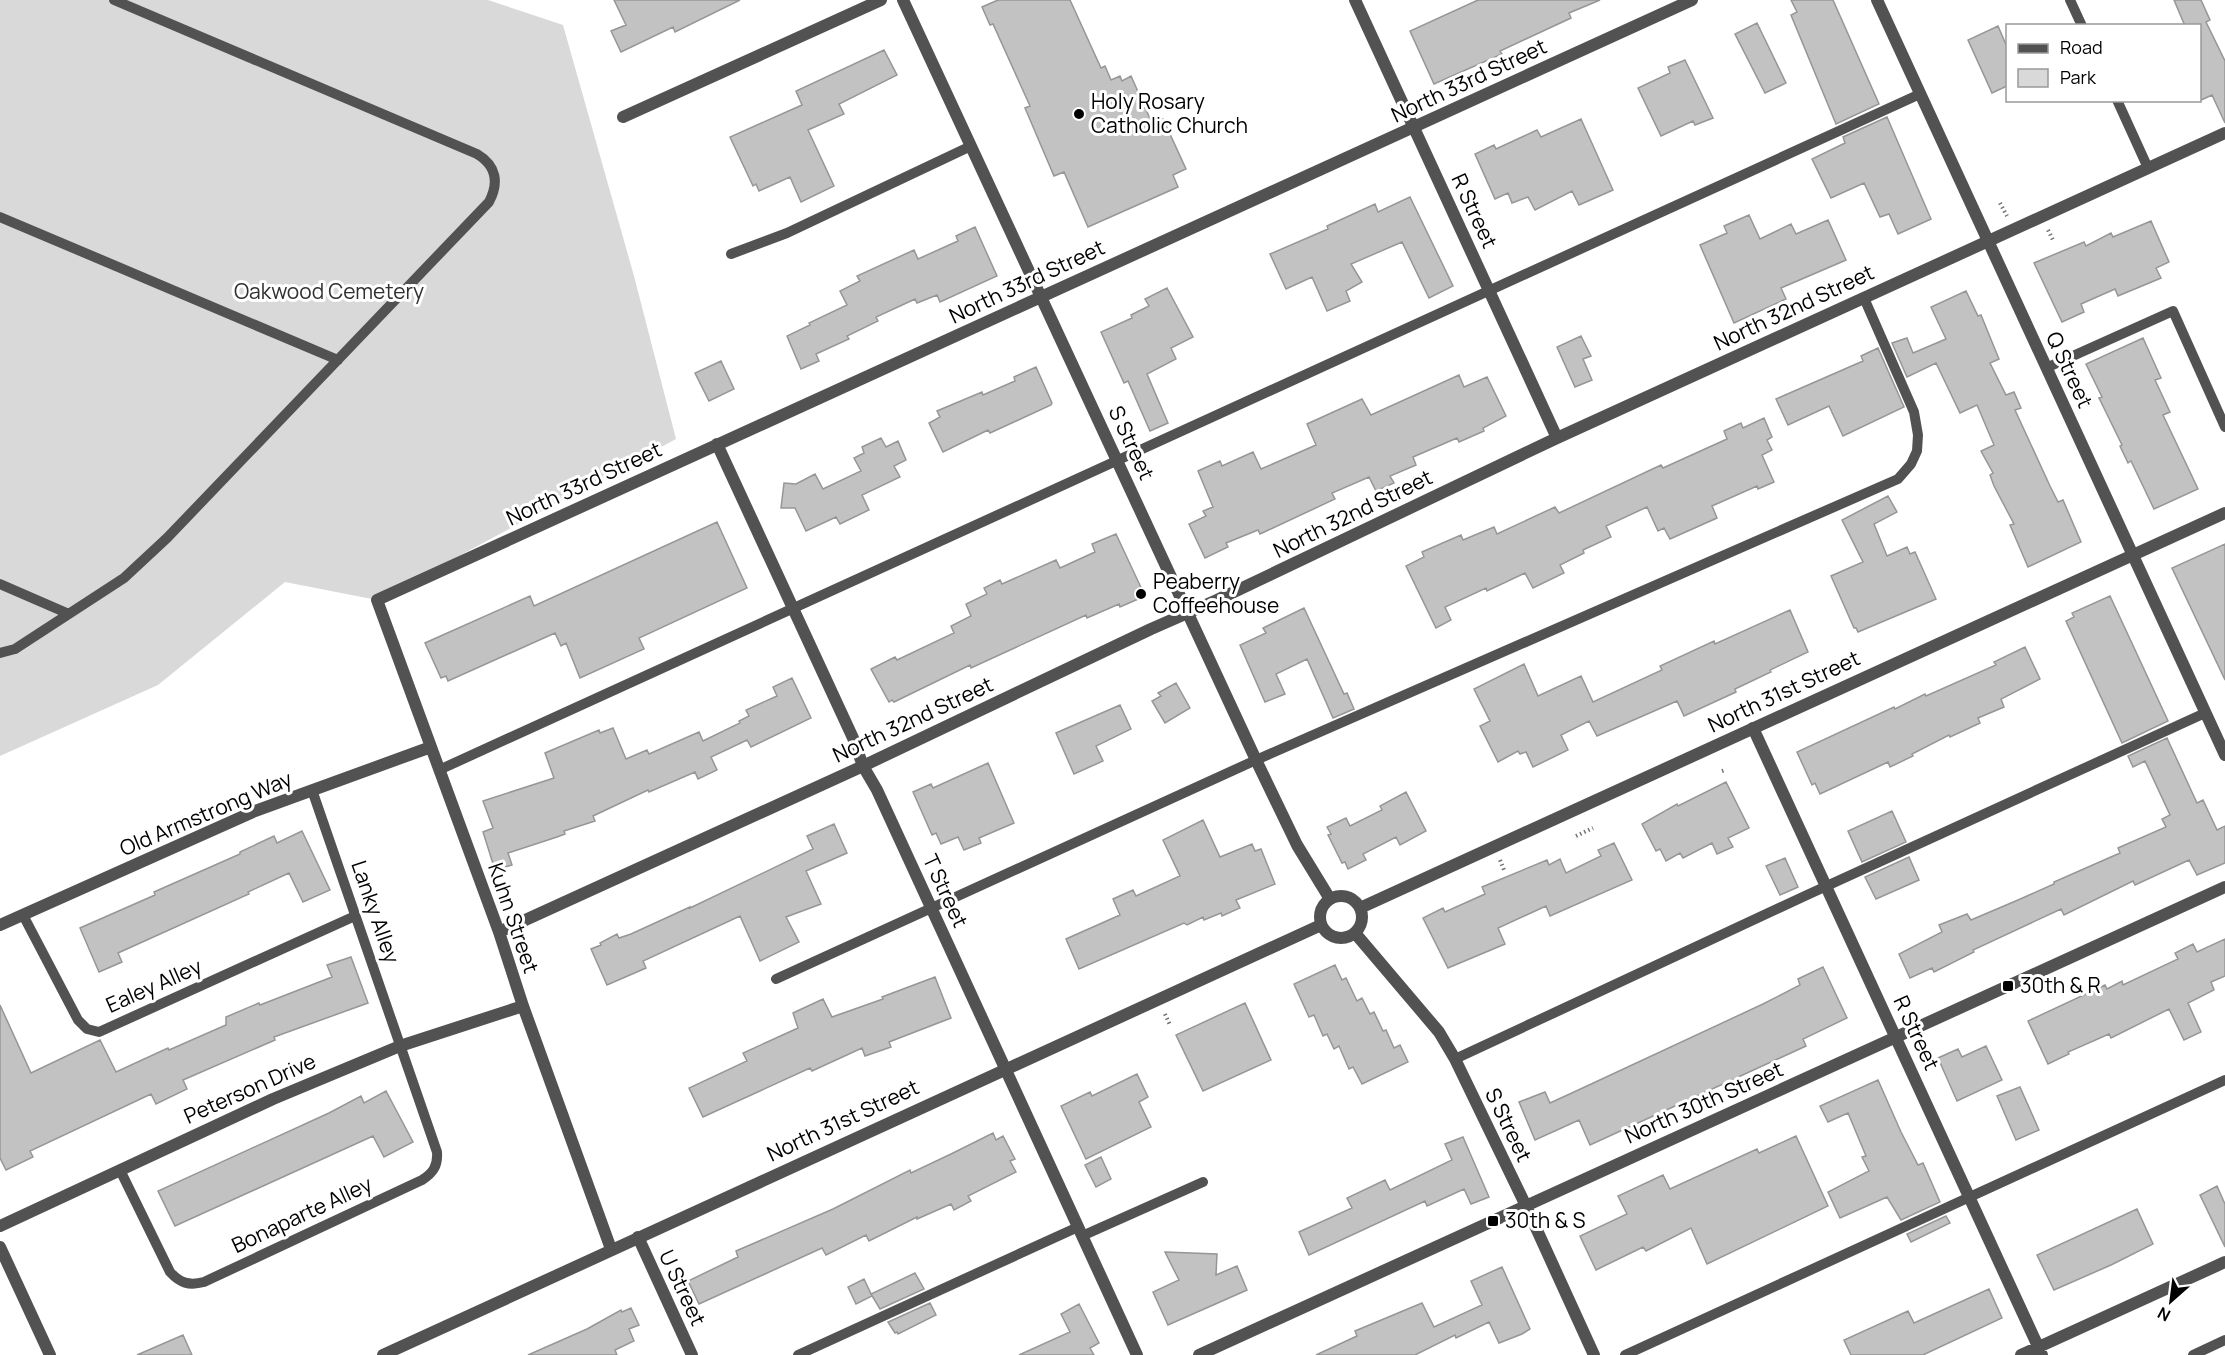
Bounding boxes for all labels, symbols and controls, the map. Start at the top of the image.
legend [2006,24,2201,102]
street label: North 33rd Street [1386,32,1551,128]
text: Road [2060,35,2103,59]
text: Park [2060,65,2097,89]
place label: Holy Rosary Catholic Church [1091,87,1248,139]
marker: Holy Rosary Catholic Church [1072,107,1086,121]
street label: R Street [1445,169,1504,252]
street label: North 33rd Street [944,233,1109,329]
street label: North 32nd Street [1709,258,1878,357]
park label: Oakwood Cemetery [234,277,424,305]
street label: Q Street [2040,327,2100,412]
street label: S Street [1103,401,1161,484]
street label: North 33rd Street [501,435,666,531]
street label: North 32nd Street [1268,462,1437,564]
place label: Peaberry Coffeehouse [1153,567,1279,619]
marker: Peaberry Coffeehouse [1134,587,1148,601]
street label: North 31st Street [1703,644,1864,739]
street label: North 32nd Street [828,670,997,769]
street label: Old Armstrong Way [115,764,296,862]
street label: T Street [917,849,975,932]
street label: Lanky Alley [345,857,407,967]
street label: Kuhn Street [482,859,546,977]
street label: Ealey Alley [101,952,206,1019]
place label: 30th & R [2020,971,2101,999]
marker: 30th & R [2001,979,2015,993]
street label: R Street [1887,991,1946,1074]
street label: Peterson Drive [179,1047,320,1130]
street label: North 30th Street [1620,1055,1787,1150]
street label: North 31st Street [762,1073,923,1168]
street label: S Street [1479,1083,1539,1166]
street label: Bonaparte Alley [227,1169,376,1259]
place label: 30th & S [1505,1206,1585,1234]
marker: 30th & S [1486,1214,1500,1228]
street label: U Street [653,1245,713,1330]
north arrow [2141,1271,2201,1331]
text: N [2154,1302,2174,1327]

